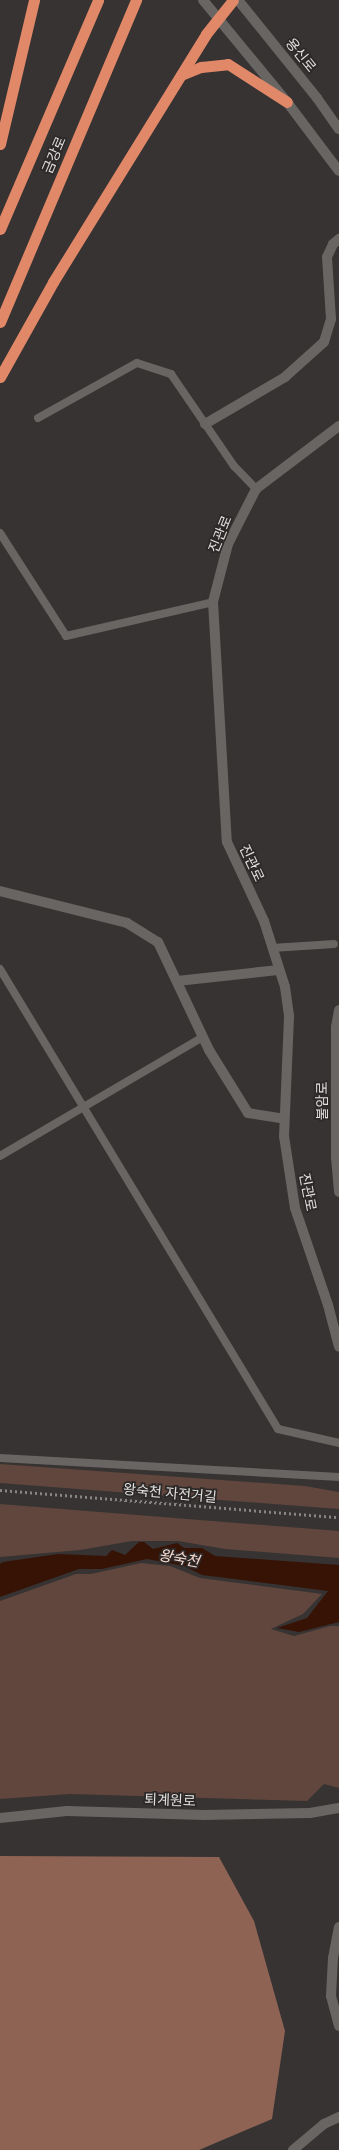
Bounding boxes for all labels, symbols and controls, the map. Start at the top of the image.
street label: 용신로 [282,35,320,75]
street label: 금강로 [39,134,69,176]
street label: 진관로 [205,513,235,555]
street label: 진관로 [236,842,268,884]
street label: 불암로 [314,1082,330,1120]
street label: 진관로 [296,1171,320,1213]
street label: 왕숙천 자전거길 [123,1481,217,1505]
water label: 왕숙천 [157,1546,201,1570]
street label: 퇴계원로 [144,1791,196,1809]

